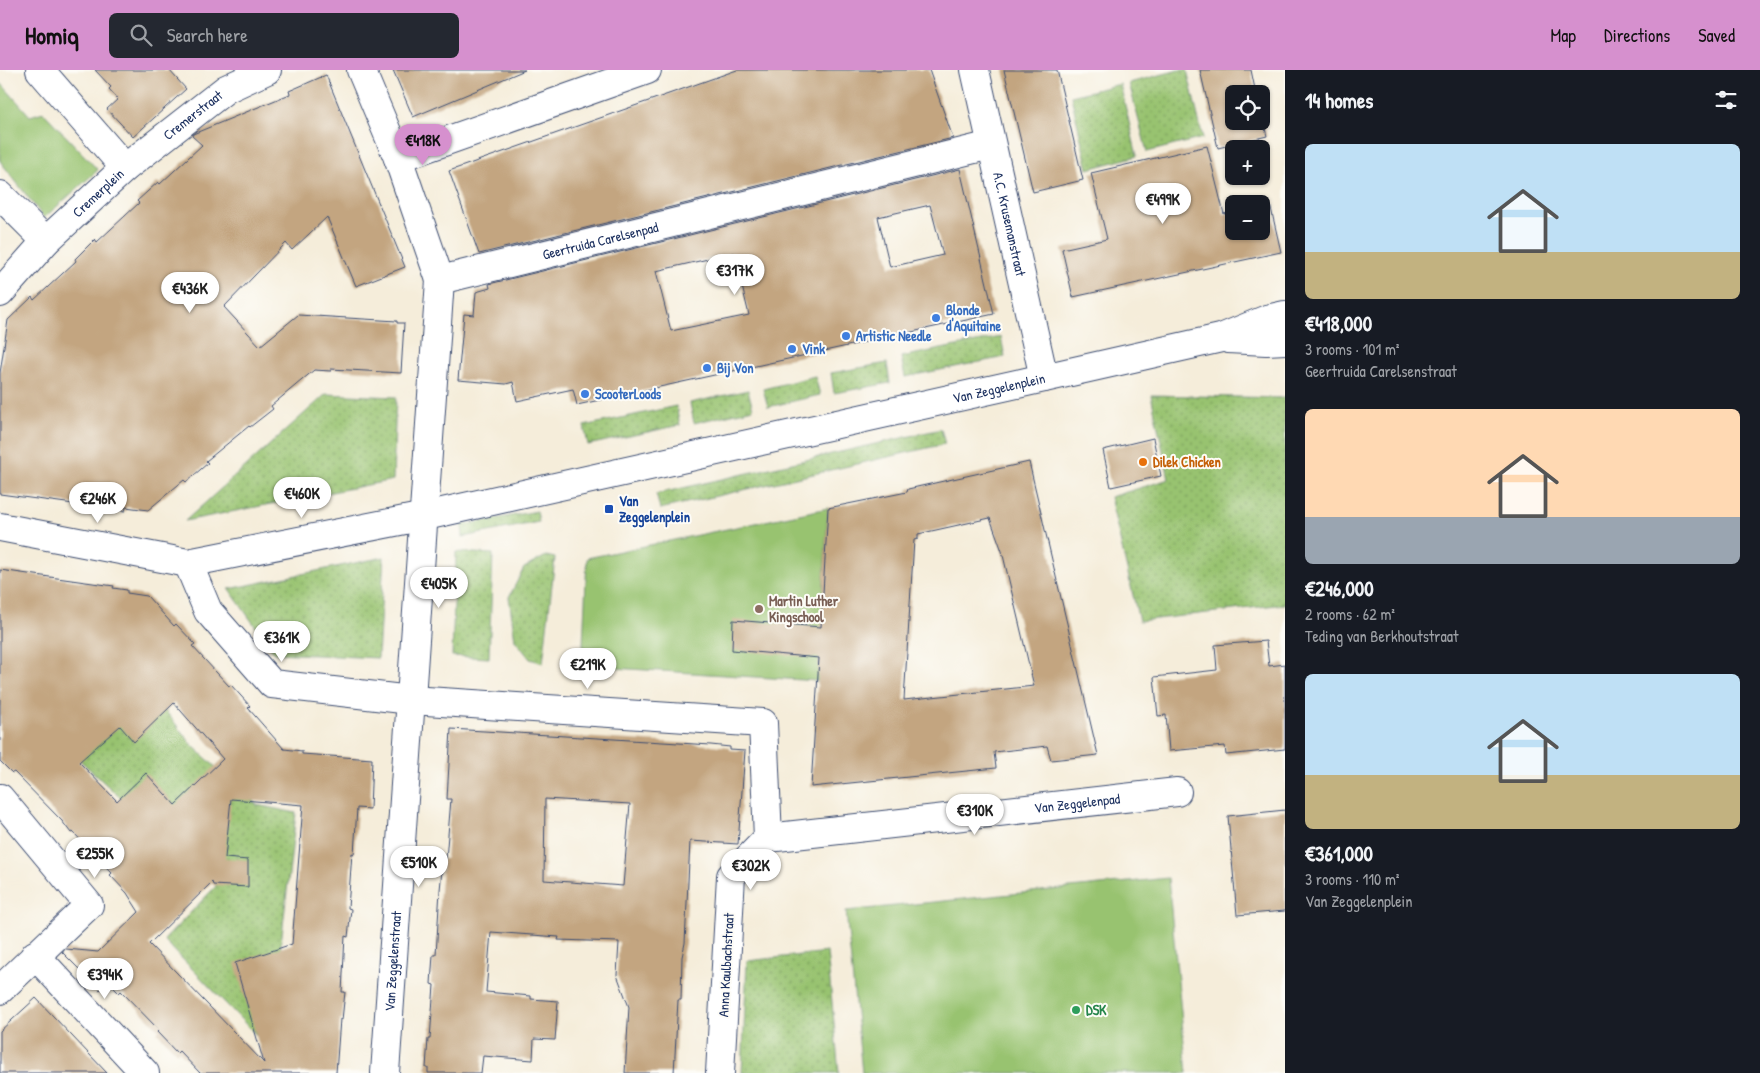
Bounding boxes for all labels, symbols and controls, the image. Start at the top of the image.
search box [109,13,459,58]
text: Homiq [25,19,79,51]
icon: search [127,21,155,49]
text: Search here [167,22,248,48]
text: Map [1551,23,1576,48]
text: Directions [1604,23,1670,48]
text: Saved [1698,23,1735,48]
street label: Cremerstraat [159,85,226,144]
map controls [1225,85,1270,240]
button: locate [1225,85,1270,130]
text: 14 homes [1305,86,1373,115]
icon: filters [1712,86,1740,114]
pin: €418K [388,124,458,166]
text: €418K [406,129,440,151]
button: + [1225,140,1270,185]
street label: Cremerplein [68,164,128,221]
street label: A.C. Krusemanstraat [989,170,1031,278]
icon: home [1478,176,1568,266]
pin: €499K [1128,182,1198,225]
text: €499K [1146,188,1180,210]
button: − [1225,195,1270,240]
street label: Geertruida Carelsenpad [540,217,661,264]
pin: €317K [700,254,770,296]
text: €317K [717,259,753,281]
pin: €436K [155,272,225,314]
text: €436K [172,277,208,299]
place label: Blonde d'Aquitaine [946,300,1002,337]
text: €418,000 [1305,309,1372,338]
marker: Blonde d'Aquitaine [930,312,942,324]
place label: Artistic Needle [856,326,932,345]
marker: Artistic Needle [840,330,852,342]
text: 3 rooms · 101 m² [1305,338,1400,360]
place label: Vink [802,339,825,358]
marker: Vink [786,343,798,355]
place label: Bij Von [717,358,754,378]
text: Geertruida Carelsenstraat [1305,360,1457,382]
marker: Bij Von [701,362,713,374]
street label: Van Zeggelenplein [951,368,1047,407]
place label: ScooterLoods [595,384,662,403]
marker: ScooterLoods [579,388,591,400]
icon: home [1478,441,1568,531]
place label: Dilek Chicken [1153,452,1221,471]
marker: Dilek Chicken [1137,456,1149,468]
pin: €460K [267,476,337,519]
pin: €246K [63,482,133,524]
text: €460K [284,482,320,504]
text: €246K [80,487,116,509]
place label: Van Zeggelenplein [619,491,690,528]
marker: Van Zeggelenplein [603,503,615,515]
pin: €405K [404,566,474,609]
text: €405K [421,572,457,594]
text: €246,000 [1305,574,1374,603]
place label: Martin Luther Kingschool [769,591,839,628]
marker: Martin Luther Kingschool [753,603,765,615]
text: 2 rooms · 62 m² [1305,603,1395,625]
pin: €361K [247,620,317,663]
text: Teding van Berkhoutstraat [1305,625,1459,647]
text: €361K [264,626,300,648]
pin: €219K [553,648,623,690]
text: €219K [570,653,606,675]
icon: home [1478,706,1568,796]
street label: Van Zeggelenpad [1033,788,1121,817]
pin: €310K [940,794,1010,836]
text: €310K [957,799,993,821]
pin: €255K [60,836,130,879]
text: €361,000 [1305,839,1373,868]
text: €255K [76,842,114,864]
pin: €510K [384,846,454,888]
pin: €302K [716,848,786,891]
text: €510K [401,851,437,873]
text: €302K [732,854,770,876]
text: 3 rooms · 110 m² [1305,868,1400,890]
text: Van Zeggelenplein [1305,890,1412,912]
street label: Van Zeggelenstraat [379,910,405,1012]
street label: Anna Kaulbachstraat [713,912,738,1018]
pin: €394K [70,958,140,1000]
text: €394K [87,963,123,985]
place label: DSK [1086,1000,1107,1019]
marker: DSK [1070,1004,1082,1016]

